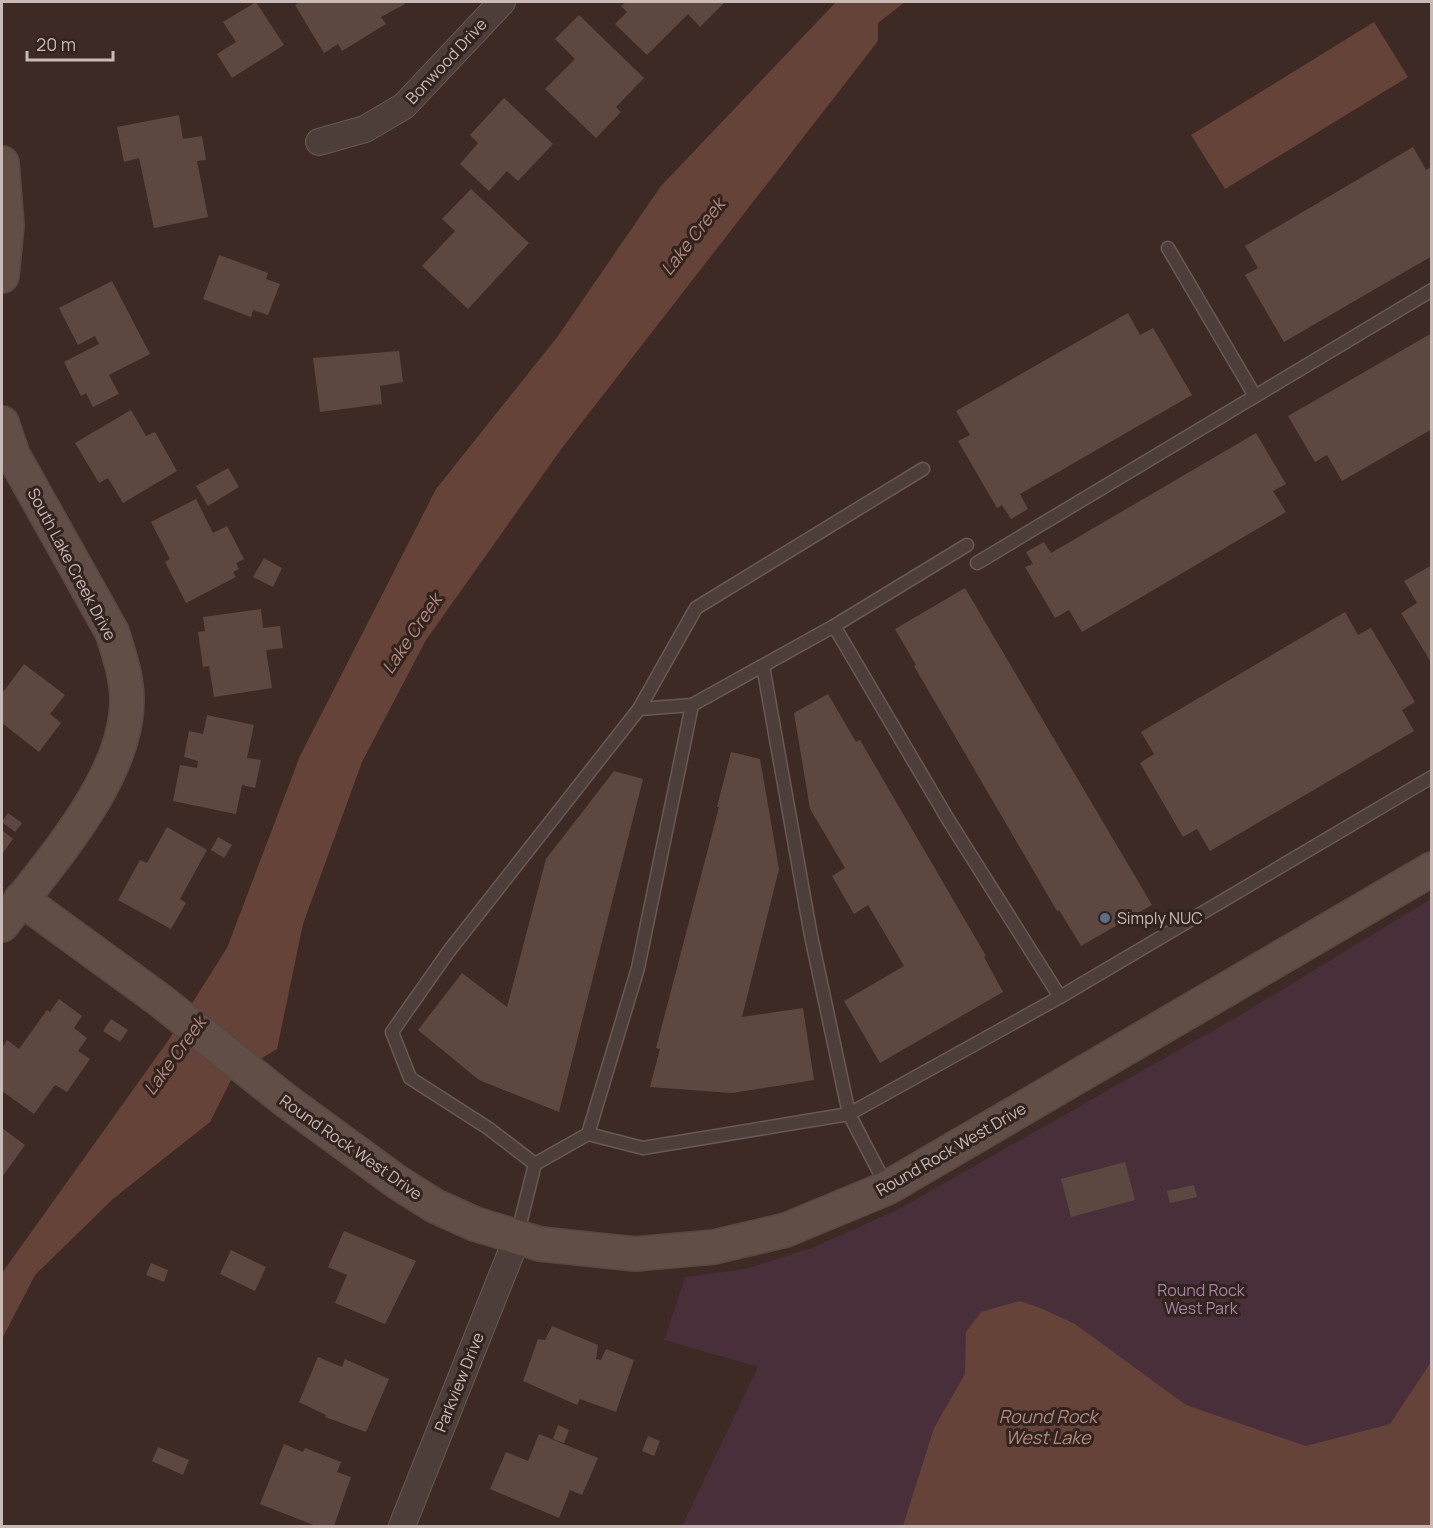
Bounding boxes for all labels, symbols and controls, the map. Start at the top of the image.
street label: Bonwood Drive [401,13,491,109]
scale bar [27,24,112,62]
text: 20 m [36,32,76,56]
water label: Lake Creek [655,191,732,280]
street label: South Lake Creek Drive [22,484,122,644]
water label: Lake Creek [376,586,448,678]
place label: Simply NUC [1117,907,1203,929]
marker: Simply NUC [1098,911,1112,925]
water label: Lake Creek [138,1009,213,1099]
street label: Round Rock West Drive [275,1089,427,1205]
street label: Round Rock West Drive [872,1097,1030,1201]
park label: Round Rock West Park [1157,1279,1246,1319]
street label: Parkview Drive [429,1329,489,1435]
water label: Round Rock West Lake [999,1404,1100,1449]

